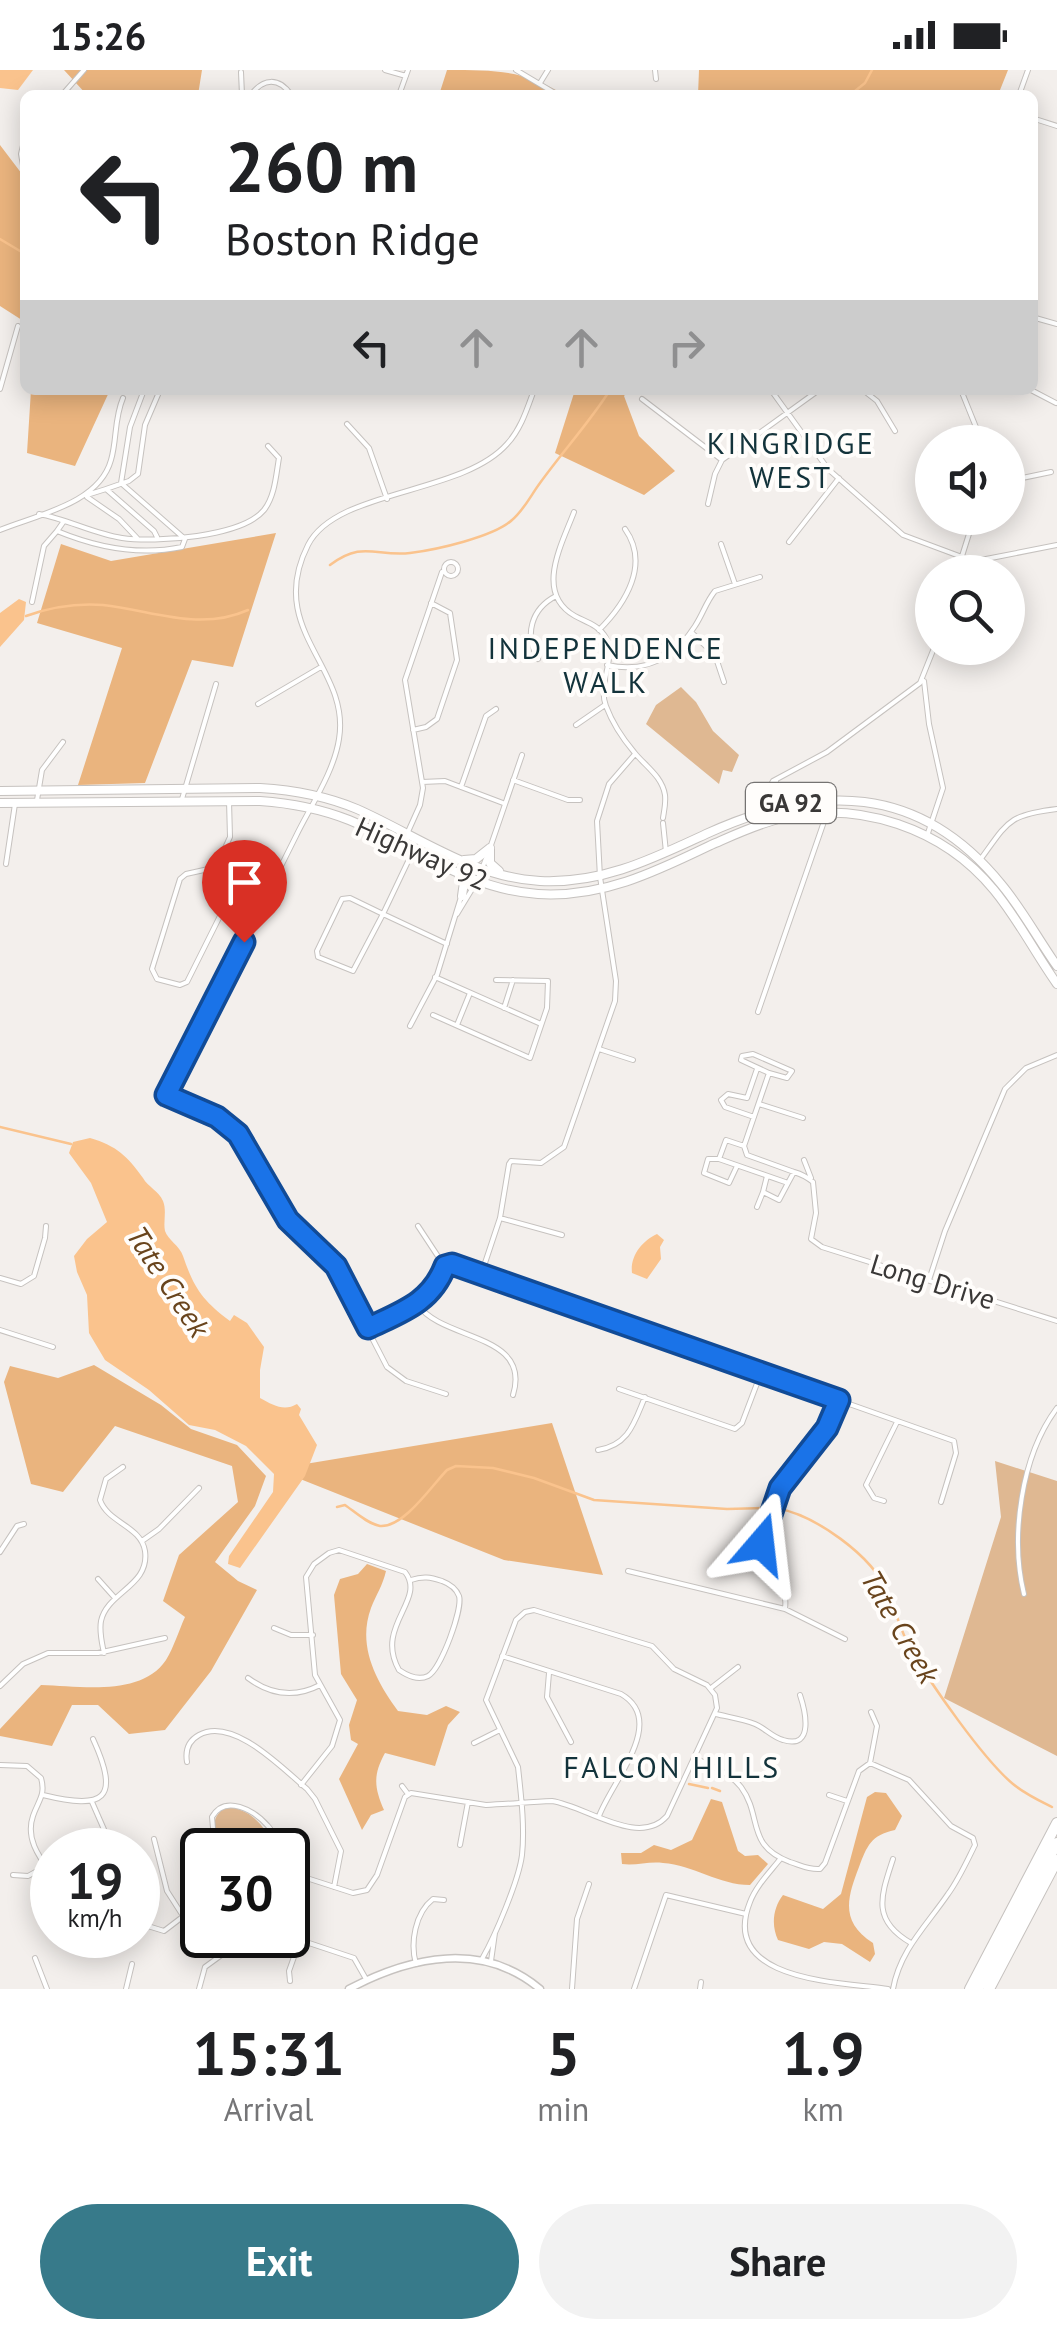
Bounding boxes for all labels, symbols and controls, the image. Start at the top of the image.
text: 15:26 [50,11,146,60]
text: 260 m [225,121,418,211]
icon: left [60,130,190,260]
text: Boston Ridge [225,209,480,267]
icon: left [344,320,399,375]
icon: ahead [449,320,504,375]
icon: ahead [554,320,609,375]
icon: right [659,320,714,375]
district label: KINGRIDGE WEST [707,423,875,496]
map controls [915,425,1025,665]
button: sound [915,425,1025,535]
button: search [915,555,1025,665]
district label: INDEPENDENCE WALK [488,628,724,701]
road number: GA 92 [746,783,836,823]
street label: Highway 92 [350,807,494,899]
pin [202,840,287,943]
icon: arrive [217,855,272,910]
water label: Tate Creek [119,1218,220,1345]
street label: Long Drive [866,1245,1000,1317]
position arrow [709,1492,813,1596]
water label: Tate Creek [853,1562,950,1691]
district label: FALCON HILLS [563,1747,781,1786]
speed limit sign: 30 [180,1828,310,1958]
text: 19 [67,1848,123,1913]
text: km/h [68,1902,122,1934]
text: 15:31 [192,2014,345,2092]
text: 5 [546,2014,580,2092]
text: 1.9 [782,2014,865,2092]
text: Arrival [224,2088,313,2130]
text: min [537,2088,589,2130]
text: km [802,2088,844,2130]
button: Exit [40,2204,519,2319]
button: Share [539,2204,1017,2319]

